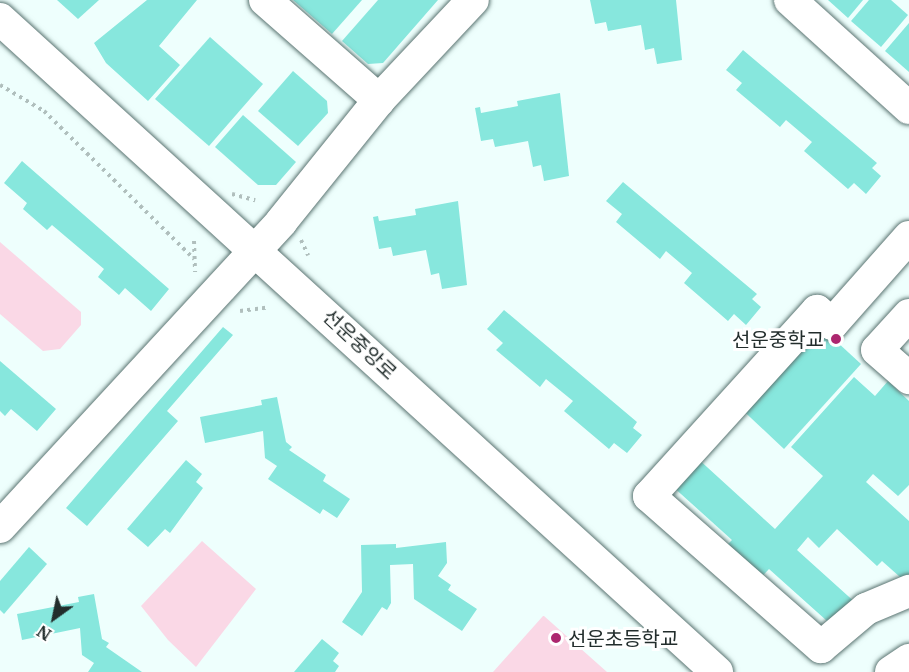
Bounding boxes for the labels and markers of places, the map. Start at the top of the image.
place label: 선운중학교 [732,327,824,351]
marker: 선운중학교 [829,332,843,346]
place label: 선운초등학교 [568,626,678,650]
marker: 선운초등학교 [549,631,563,645]

